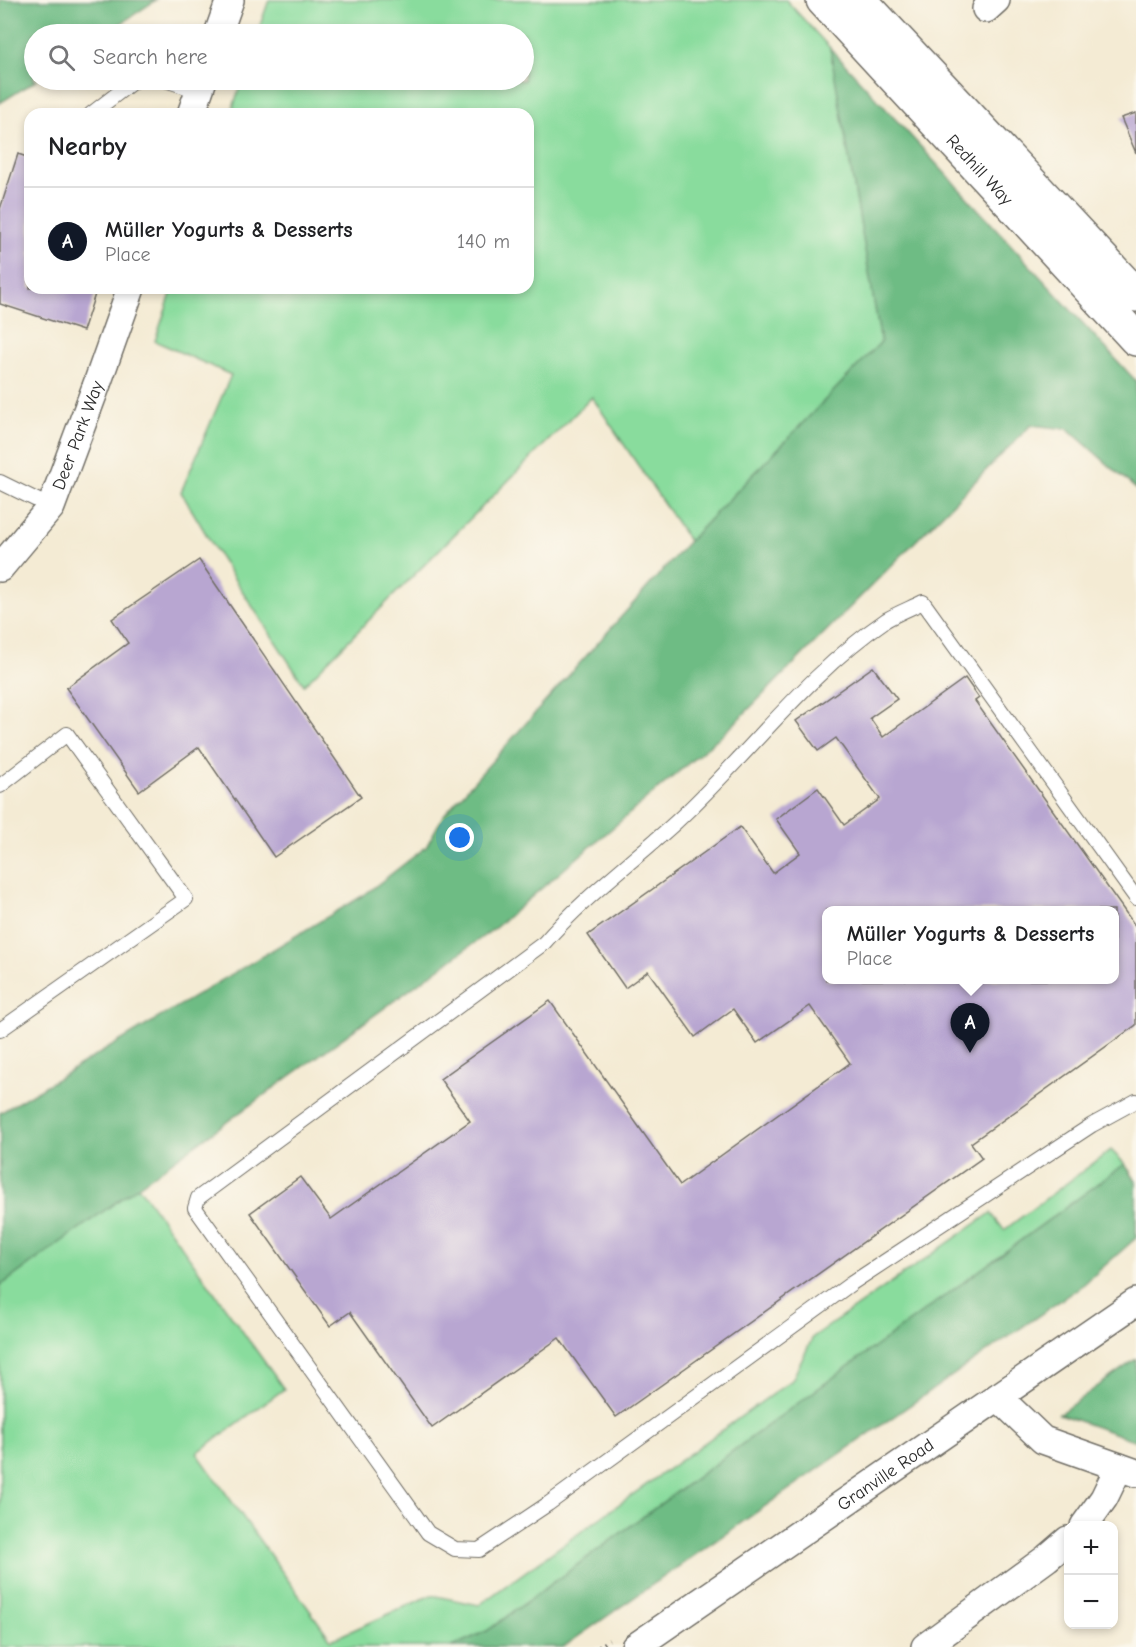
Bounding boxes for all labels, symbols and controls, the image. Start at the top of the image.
search box [24,24,534,90]
icon: search [45,41,78,74]
text: Search here [93,44,208,70]
street label: Redhill Way [942,130,1018,210]
text: Nearby [48,132,127,162]
text: Müller Yogurts & Desserts [105,217,353,243]
text: A [62,230,73,253]
text: 140 m [457,230,510,253]
text: Place [105,243,151,266]
street label: Deer Park Way [48,377,109,493]
your location [445,823,474,852]
popup [822,906,1119,984]
text: Müller Yogurts & Desserts [847,921,1094,947]
text: Place [847,947,892,970]
pin: A [950,1004,990,1053]
street label: Granville Road [833,1434,938,1516]
map controls [1064,1521,1118,1629]
button: + [1064,1521,1118,1575]
button: − [1064,1575,1118,1629]

